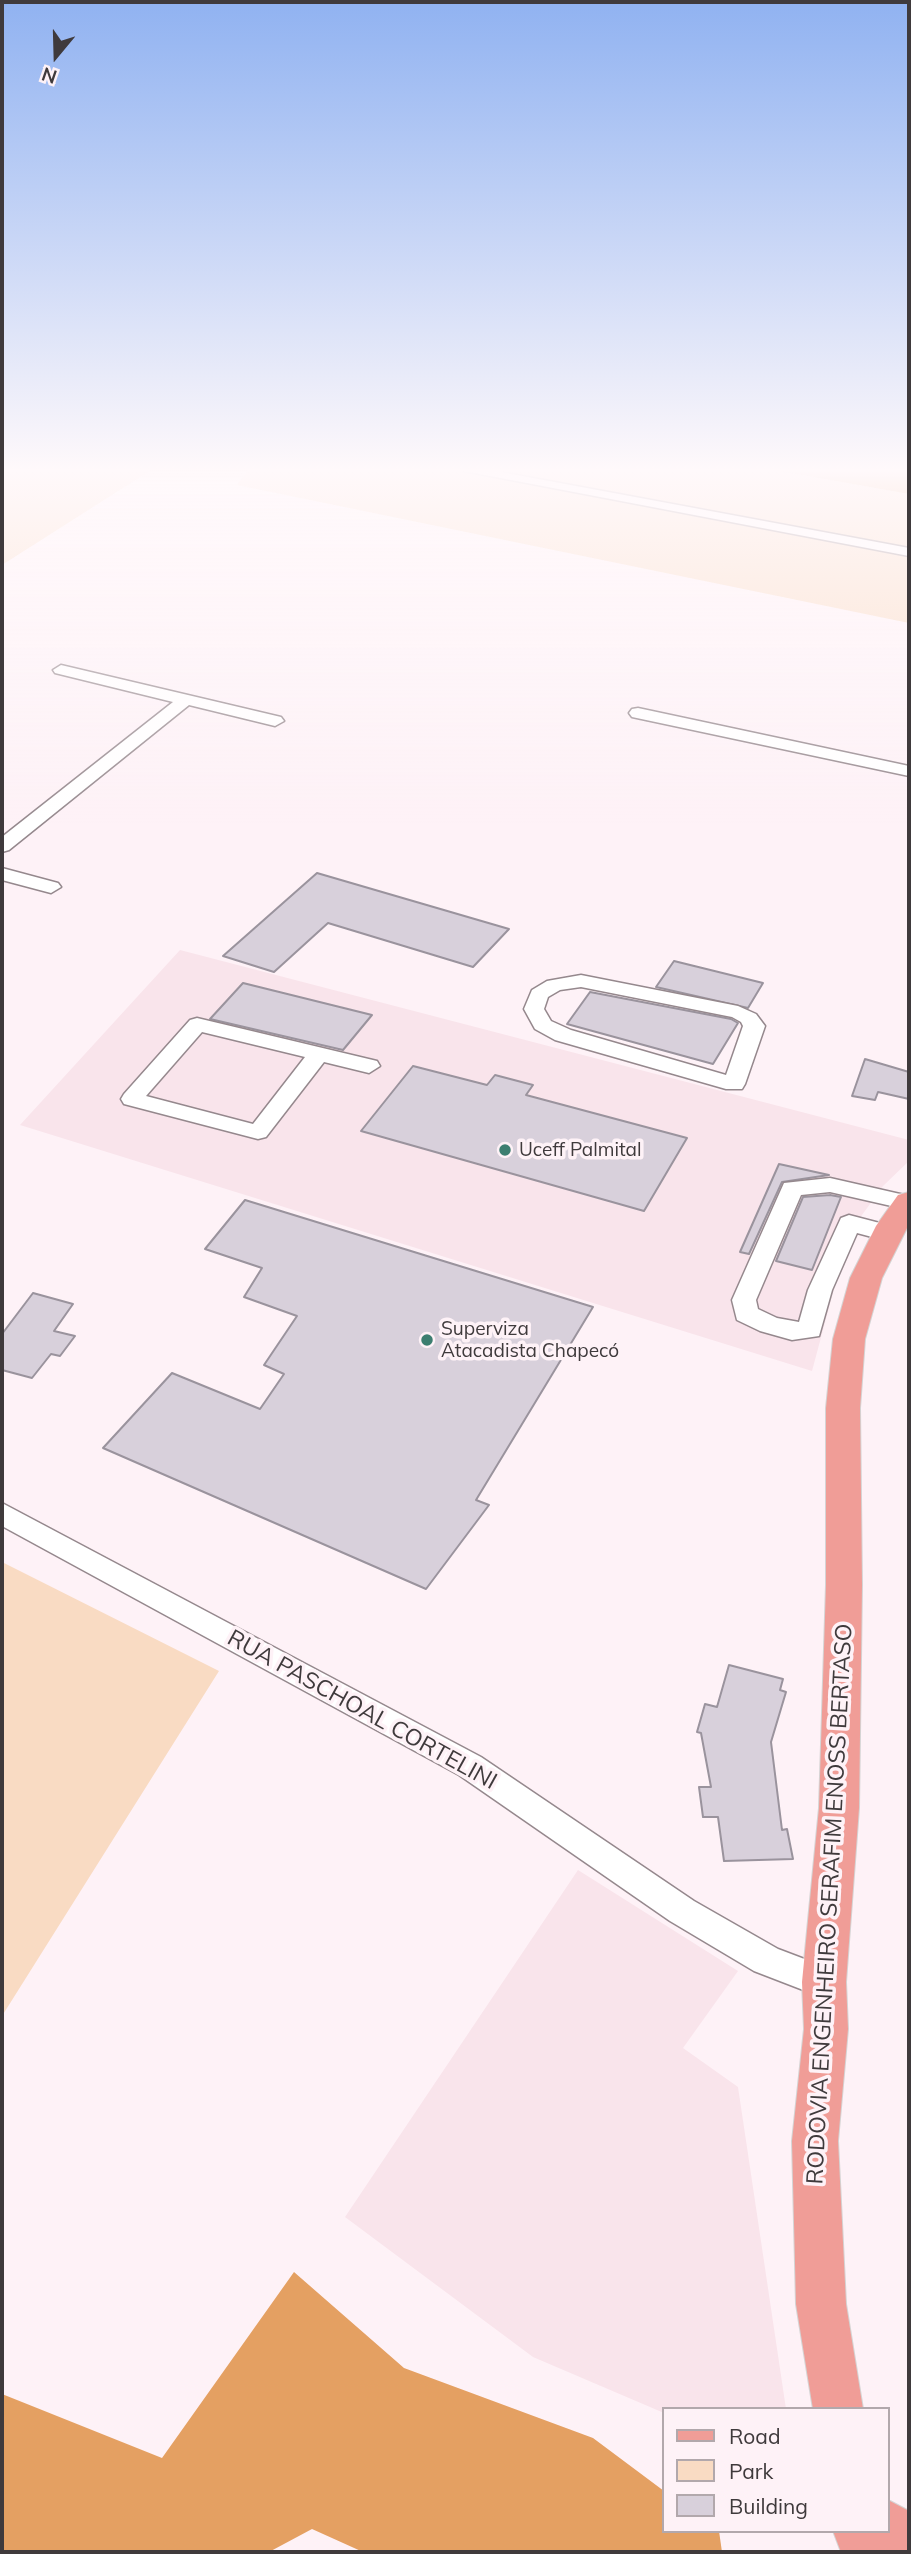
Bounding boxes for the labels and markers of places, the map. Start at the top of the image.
place label: Uceff Palmital [519,1139,642,1161]
marker: Uceff Palmital [497,1142,513,1158]
place label: Superviza Atacadista Chapecó [441,1318,619,1362]
marker: Superviza Atacadista Chapecó [419,1332,435,1348]

